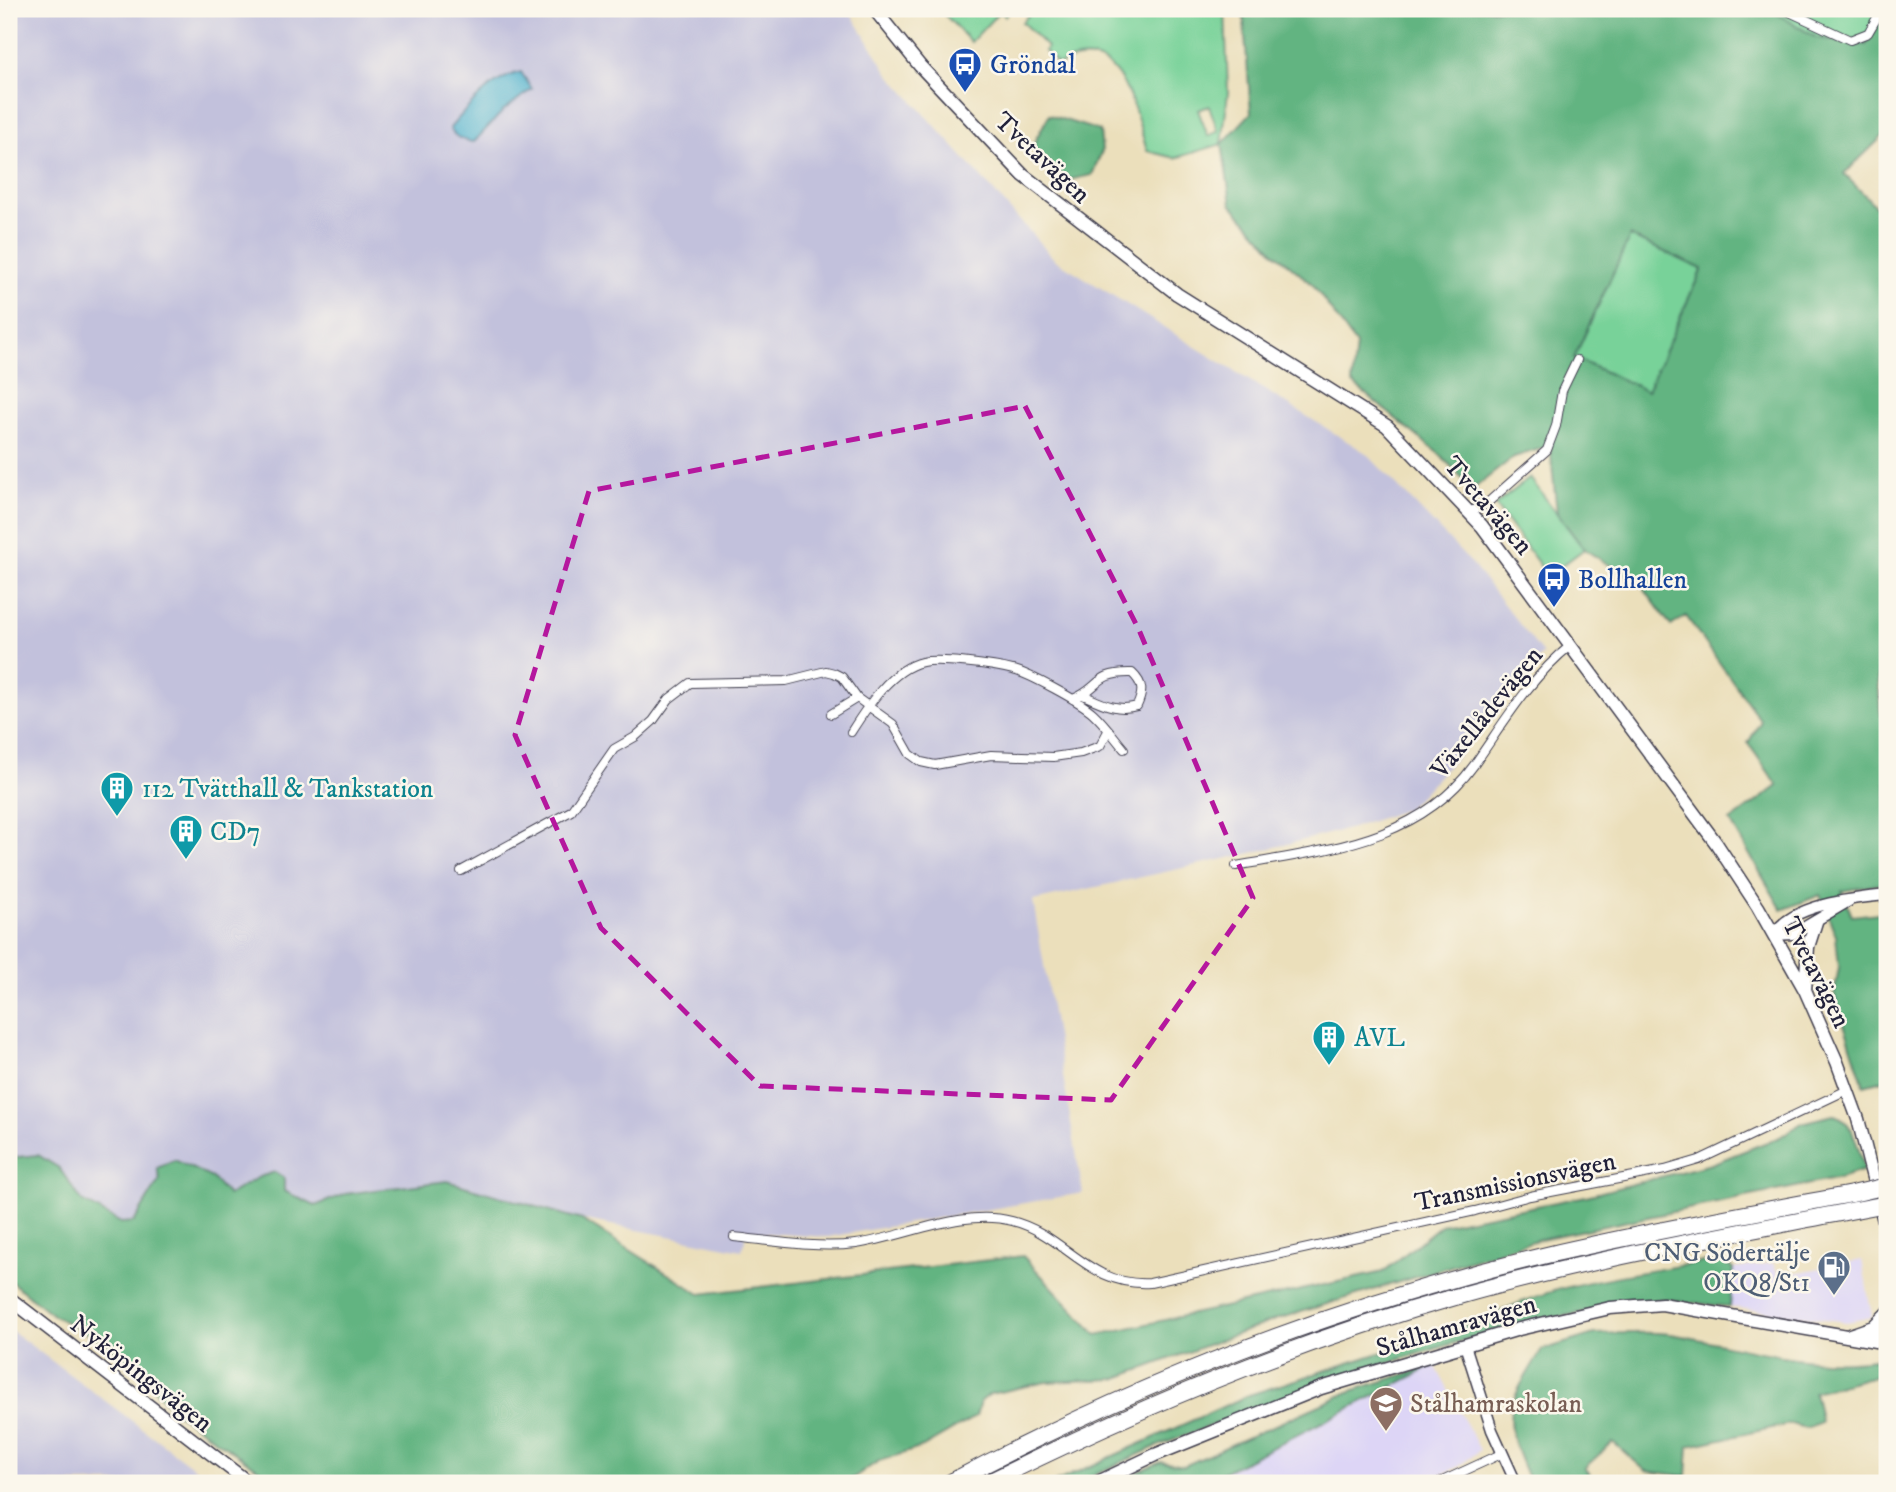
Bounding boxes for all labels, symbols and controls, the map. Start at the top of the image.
bus stop icon: Gröndal [946,45,984,94]
place label: Gröndal [990,49,1076,82]
street label: Tvetavägen [987,105,1097,211]
street label: Tvetavägen [1436,450,1540,562]
bus stop icon: Bollhallen [1535,560,1573,609]
place label: Bollhallen [1578,564,1688,597]
street label: Växellådevägen [1423,640,1551,787]
building icon: 112 Tvätthall & Tankstation [98,769,136,818]
place label: 112 Tvätthall & Tankstation [142,773,434,806]
building icon: CD7 [167,812,205,861]
place label: CD7 [210,816,260,849]
street label: Tvetavägen [1774,912,1858,1034]
building icon: AVL [1310,1018,1348,1067]
place label: AVL [1354,1022,1405,1055]
street label: Transmissionsvägen [1412,1145,1619,1220]
place label: CNG Södertälje OKQ8/St1 [1644,1237,1810,1300]
fuel station icon: CNG Södertälje OKQ8/St1 [1815,1248,1853,1297]
street label: Stålhamravägen [1372,1288,1541,1365]
street label: Nyköpingsvägen [63,1308,219,1440]
school or university icon: Stålhamraskolan [1367,1384,1405,1433]
place label: Stålhamraskolan [1410,1388,1582,1421]

